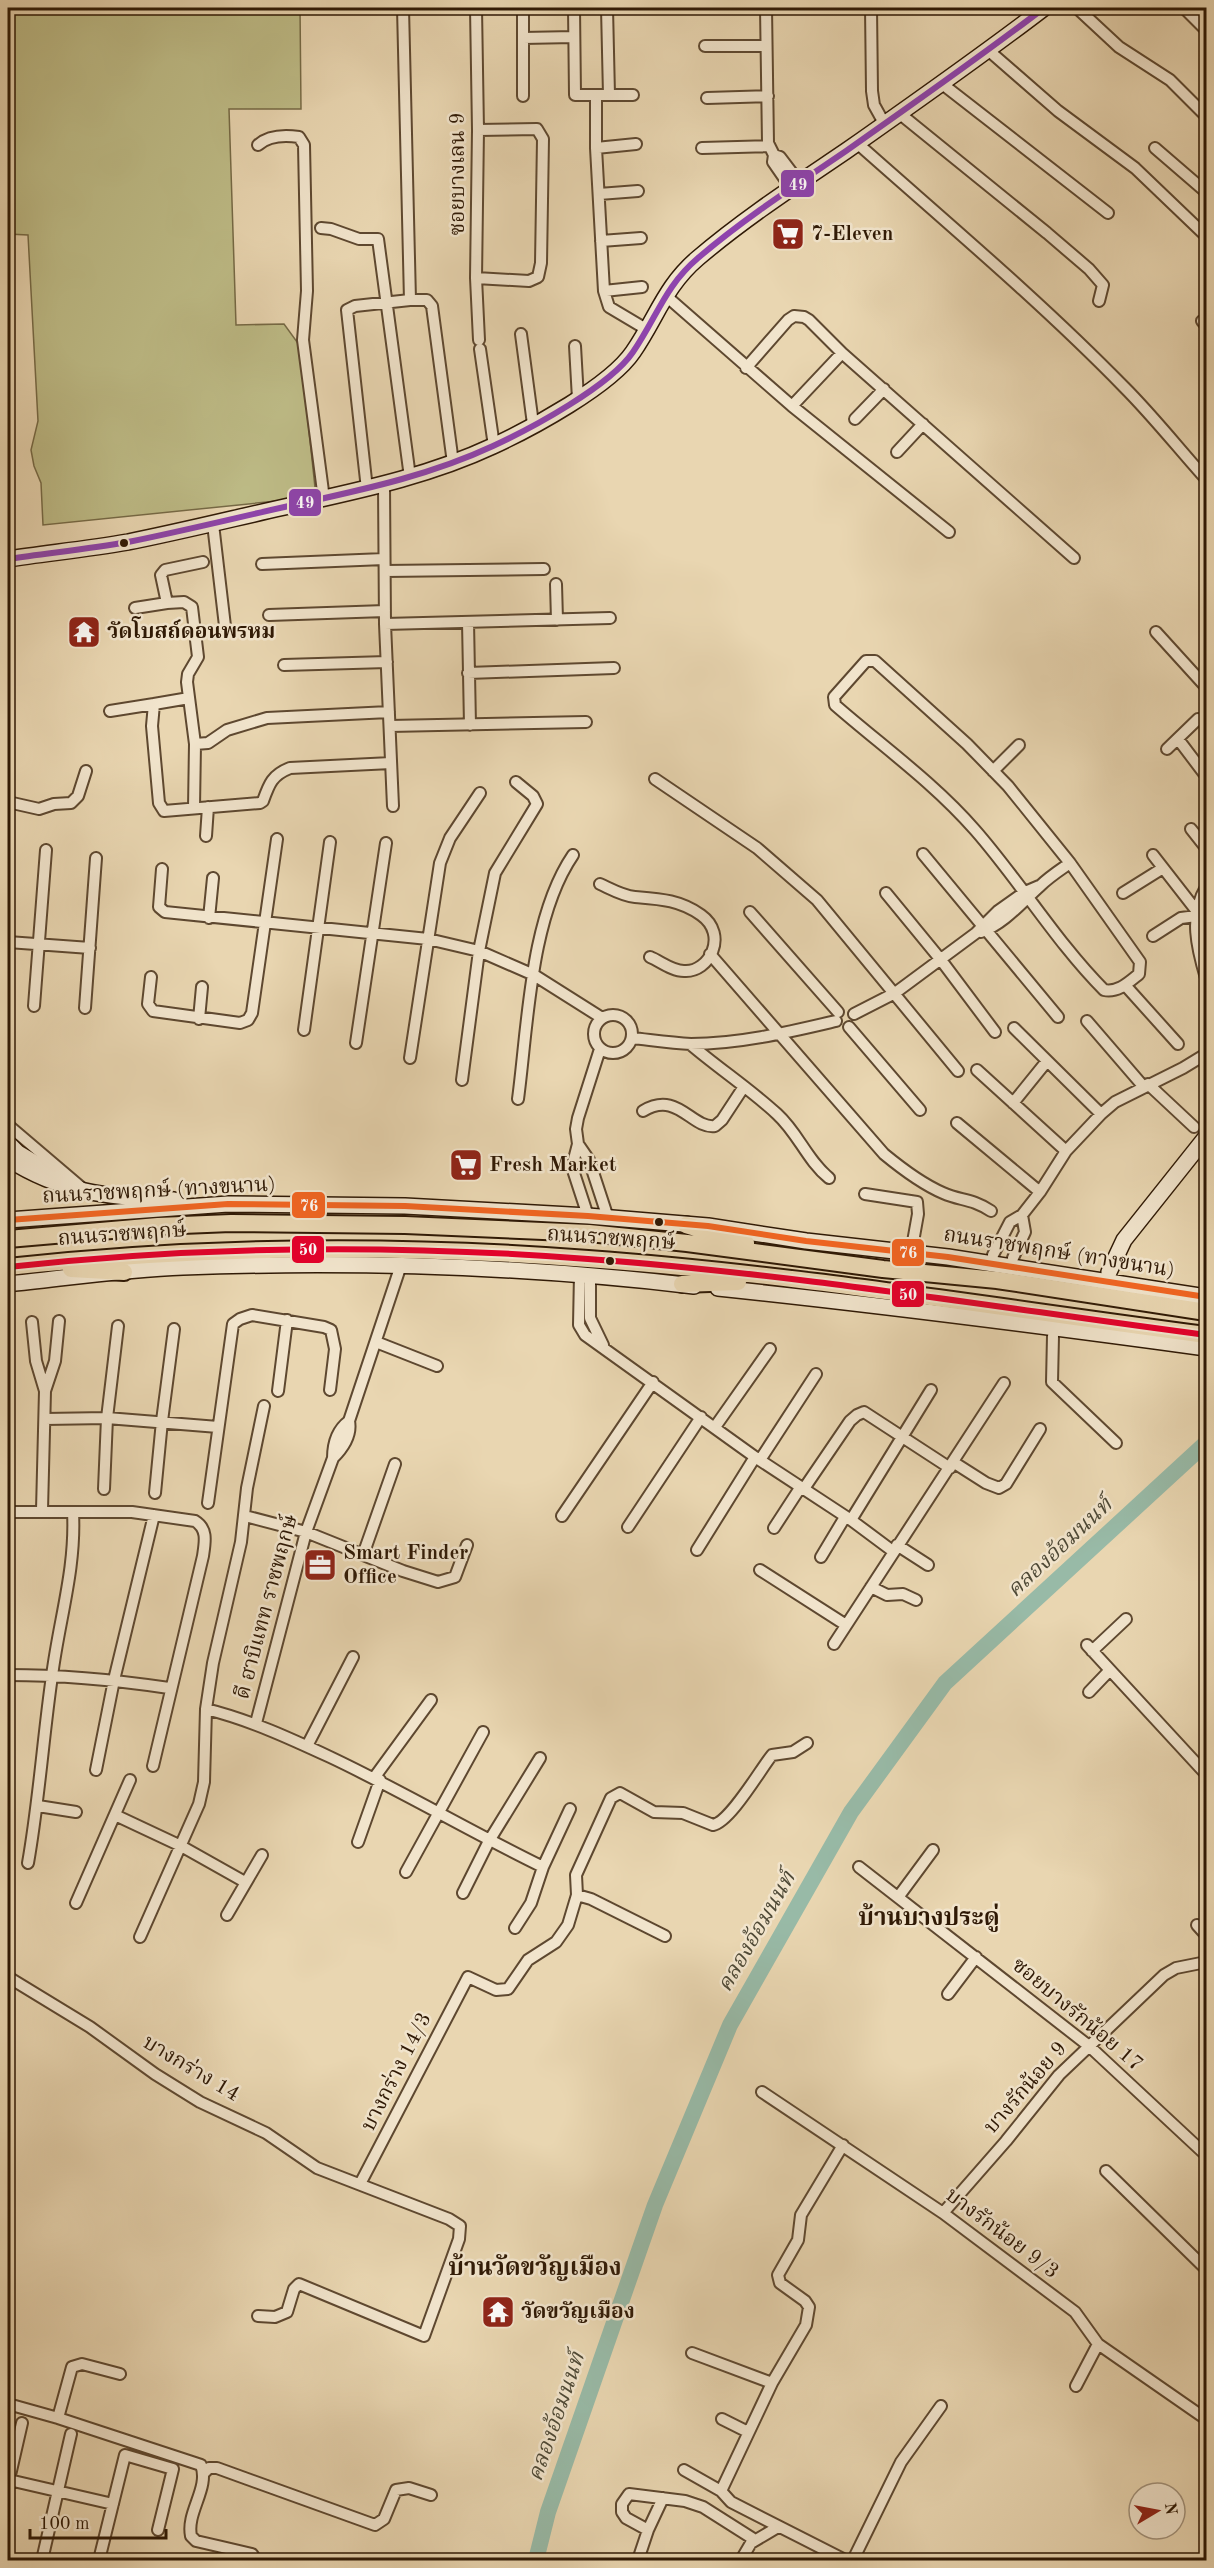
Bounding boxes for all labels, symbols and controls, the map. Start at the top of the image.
street label: ซอยบางเลน 9 [448,112,469,236]
line badge: 49 [780,169,815,198]
text: 49 [789,178,807,194]
supermarket icon: 7-Eleven [770,216,806,252]
place label: 7-Eleven [811,224,893,245]
line badge: 49 [288,488,322,517]
text: 49 [296,496,314,512]
unlabelled marker [118,537,130,549]
temple icon: วัดโบสถ์ดอนพรหม [66,614,102,650]
place label: วัดโบสถ์ดอนพรหม [107,616,275,643]
supermarket icon: Fresh Market [448,1147,484,1183]
place label: Fresh Market [489,1155,617,1176]
street label: ถนนราชพฤกษ์ (ทางขนาน) [42,1170,276,1208]
line badge: 76 [291,1191,326,1219]
text: 76 [300,1199,318,1215]
street label: ถนนราชพฤกษ์ [57,1216,187,1250]
unlabelled marker [653,1216,665,1228]
street label: ถนนราชพฤกษ์ [546,1220,677,1254]
street label: ถนนราชพฤกษ์ (ทางขนาน) [942,1220,1177,1282]
line badge: 50 [291,1235,325,1264]
line badge: 76 [891,1238,925,1267]
text: 50 [299,1243,317,1259]
text: 76 [899,1246,917,1262]
unlabelled marker [604,1255,616,1267]
line badge: 50 [891,1280,925,1308]
text: 50 [899,1288,917,1304]
water label: คลองอ้อมนนท์ [1001,1489,1119,1602]
street label: ดี ฮาบิแทท ราชพฤกษ์ [228,1511,302,1702]
place label: Smart Finder Office [343,1543,468,1588]
office icon: Smart Finder Office [302,1547,338,1583]
water label: คลองอ้อมนนท์ [711,1864,802,1996]
district label: บ้านบางประดู่ [858,1903,1000,1932]
street label: ซอยบางรักน้อย 17 [1008,1953,1148,2076]
street label: บางกร่าง 14/3 [355,2008,436,2135]
street label: บางกร่าง 14 [139,2030,244,2106]
street label: บางรักน้อย 9 [979,2037,1071,2138]
street label: บางรักน้อย 9/3 [942,2183,1064,2283]
district label: บ้านวัดขวัญเมือง [448,2253,622,2281]
temple icon: วัดขวัญเมือง [480,2294,516,2330]
place label: วัดขวัญเมือง [521,2299,635,2323]
water label: คลองอ้อมนนท์ [522,2345,590,2484]
north arrow [1127,2481,1187,2541]
text: N [1161,2501,1179,2517]
scale bar [30,2502,166,2540]
text: 100 m [39,2515,90,2533]

